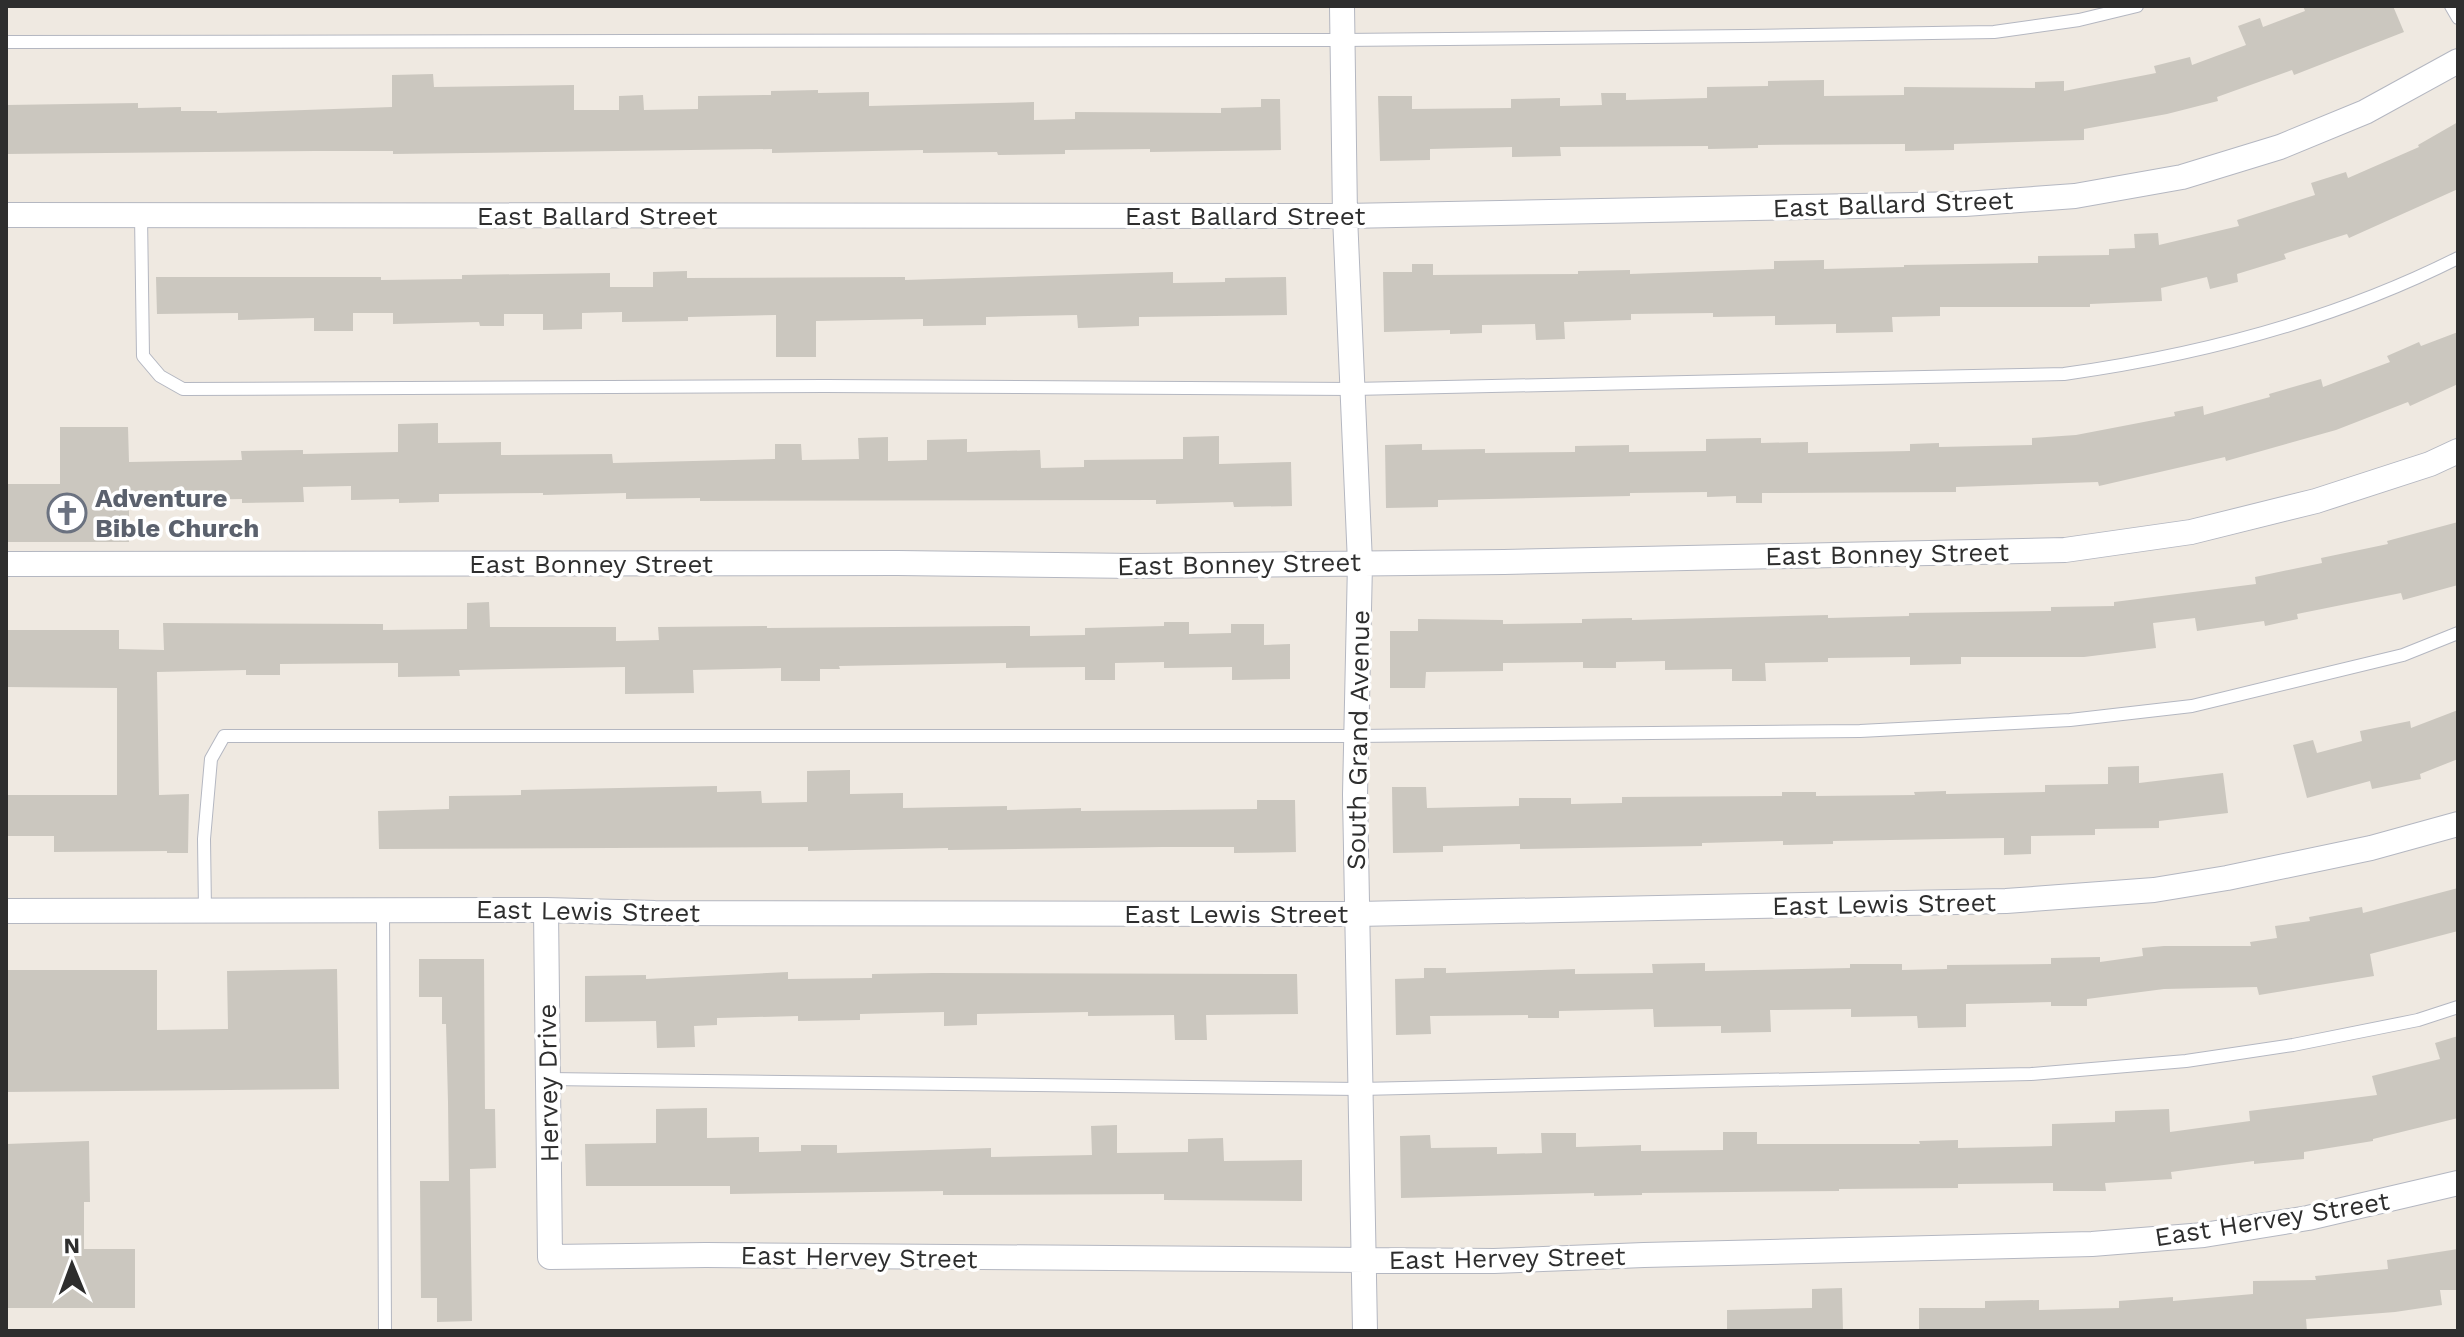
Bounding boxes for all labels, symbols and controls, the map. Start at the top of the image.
street label: East Ballard Street [1772,185,2014,223]
street label: East Ballard Street [477,201,717,231]
street label: East Ballard Street [1125,201,1365,231]
place label: Adventure Bible Church [95,483,259,543]
church icon: Adventure Bible Church [46,492,88,534]
street label: East Bonney Street [1765,537,2009,571]
street label: East Bonney Street [1117,547,1361,581]
street label: East Bonney Street [469,549,713,579]
street label: South Grand Avenue [1341,610,1375,870]
street label: East Lewis Street [1772,887,1996,921]
street label: East Lewis Street [476,894,700,928]
street label: East Lewis Street [1124,899,1348,929]
street label: Hervey Drive [532,1003,564,1163]
street label: East Hervey Street [2153,1186,2392,1252]
north arrow [32,1225,112,1305]
text: N [63,1233,80,1258]
street label: East Hervey Street [740,1240,978,1274]
street label: East Hervey Street [1388,1241,1626,1275]

